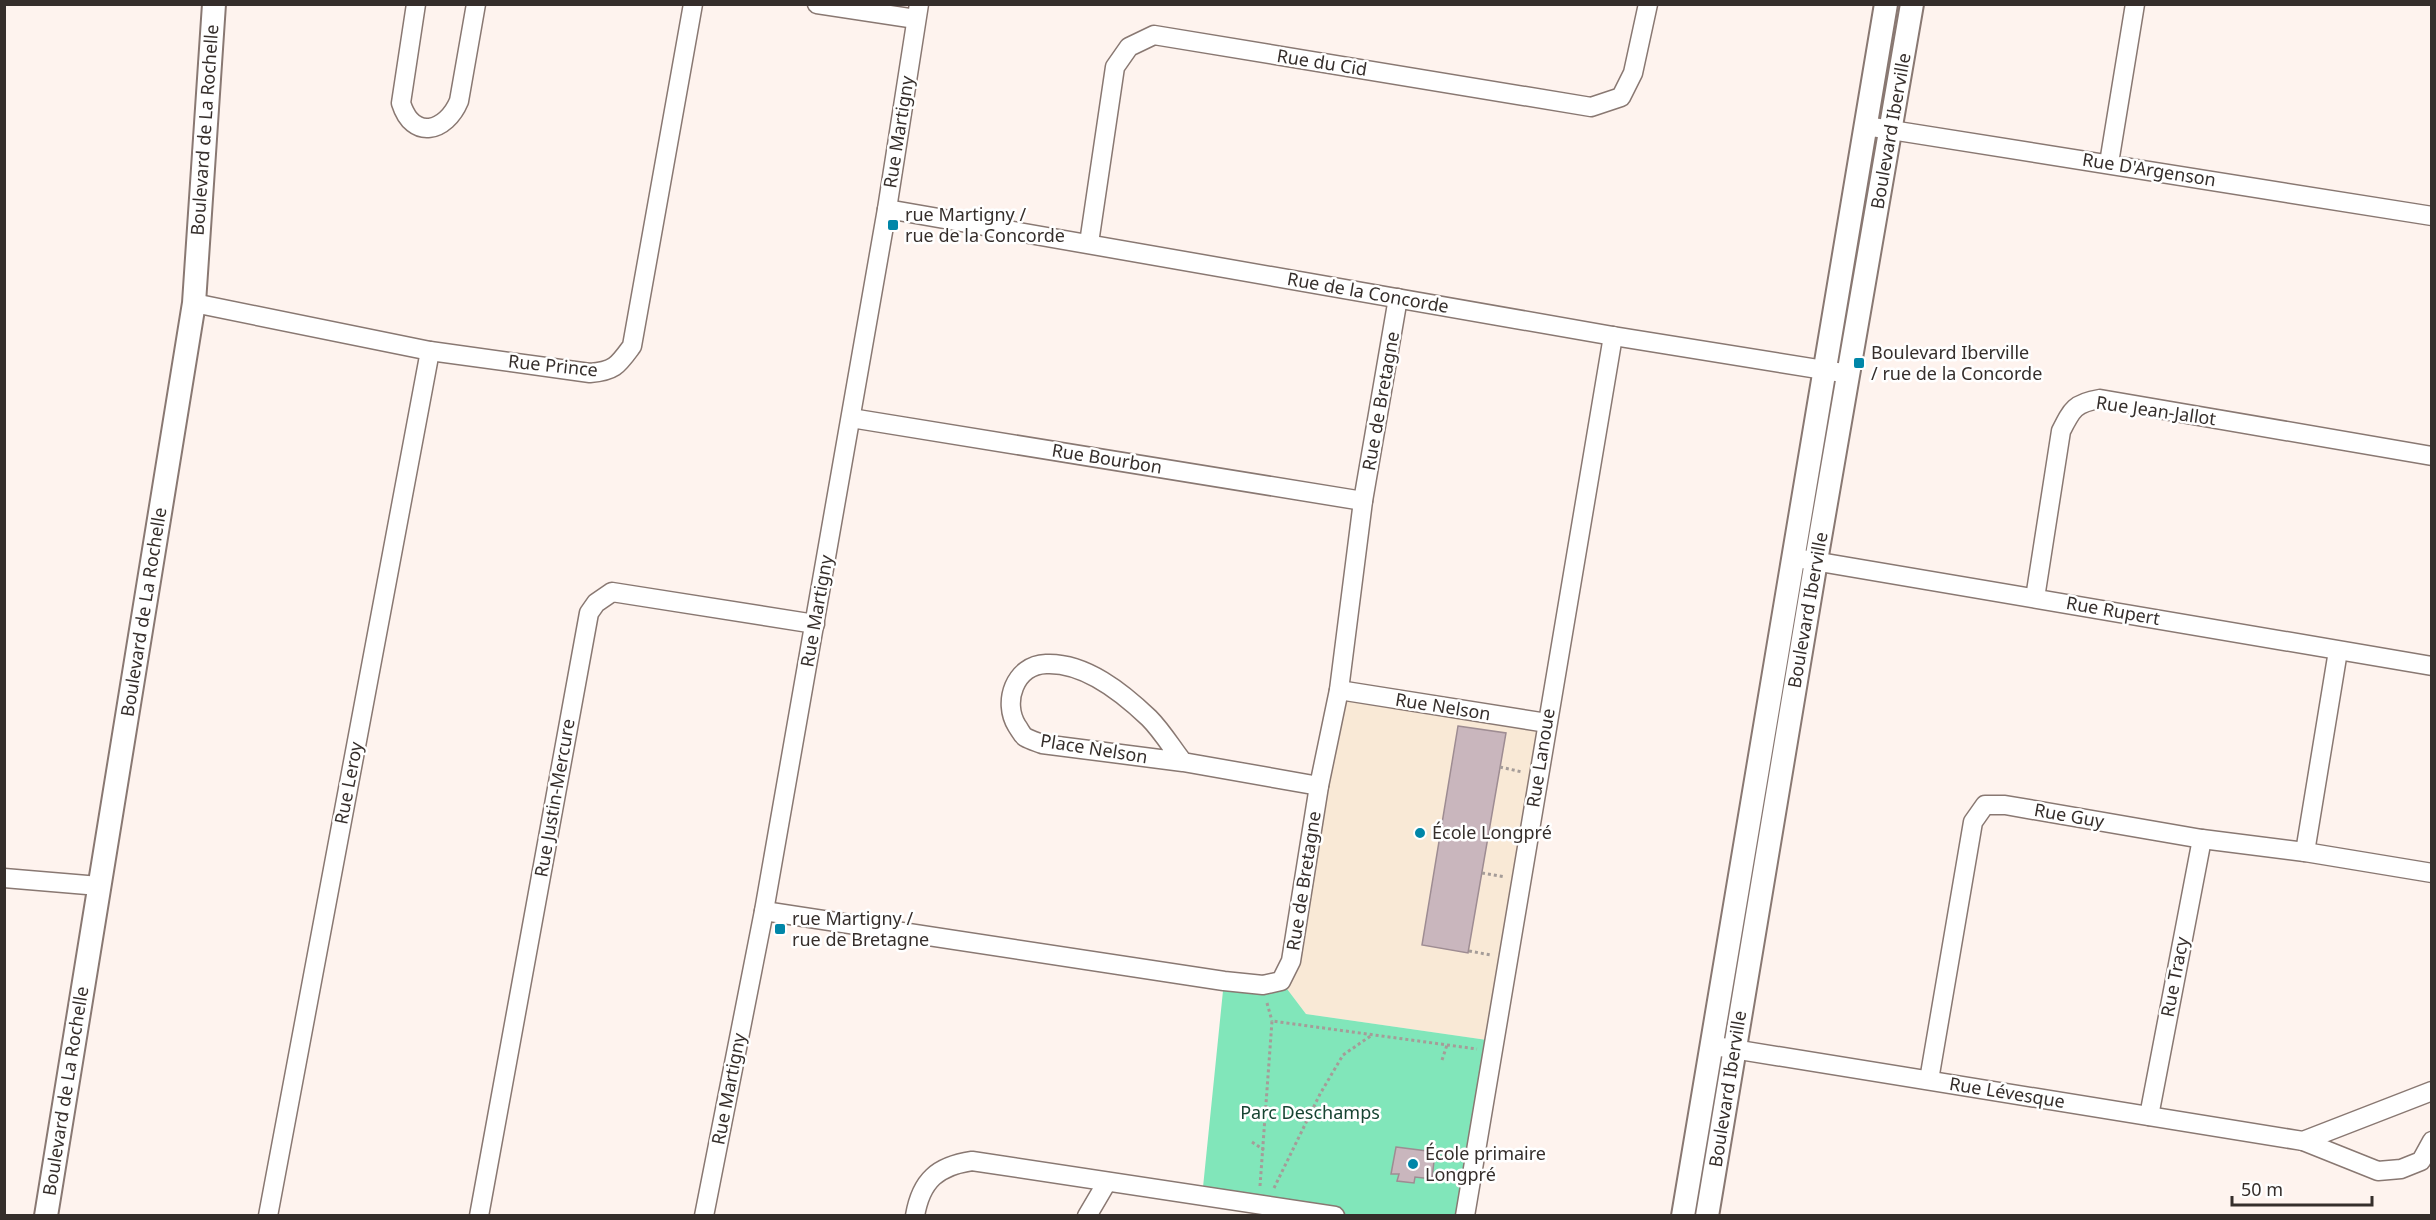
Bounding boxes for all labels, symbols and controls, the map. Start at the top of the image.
street label: Boulevard de La Rochelle [185,23,223,236]
street label: Rue du Cid [1275,43,1369,81]
street label: Boulevard Iberville [1864,51,1916,211]
street label: Rue Martigny [877,73,919,190]
street label: Rue D'Argenson [2081,147,2218,191]
place label: rue Martigny / rue de la Concorde [905,202,1065,247]
marker: rue Martigny / rue de la Concorde [886,218,900,232]
street label: Rue de la Concorde [1285,266,1451,318]
street label: Rue de Bretagne [1356,329,1404,472]
place label: Boulevard Iberville / rue de la Concorde [1871,340,2042,385]
street label: Rue Prince [507,348,599,382]
marker: Boulevard Iberville / rue de la Concorde [1852,356,1866,370]
street label: Rue Jean-Jallot [2095,390,2218,430]
street label: Rue Bourbon [1050,437,1164,479]
street label: Boulevard de La Rochelle [115,505,171,718]
street label: Boulevard Iberville [1781,530,1833,690]
street label: Rue Martigny [794,552,838,669]
street label: Rue Rupert [2064,590,2162,630]
street label: Rue Nelson [1394,687,1493,725]
street label: Rue Lanoue [1520,707,1560,809]
street label: Rue Justin-Mercure [528,717,580,879]
street label: Place Nelson [1039,728,1149,768]
street label: Rue Leroy [328,739,368,826]
street label: Rue Guy [2032,797,2107,833]
street label: Rue de Bretagne [1280,809,1326,952]
place label: École Longpré [1432,820,1552,844]
marker: École Longpré [1413,826,1427,840]
place label: rue Martigny / rue de Bretagne [792,906,929,951]
marker: rue Martigny / rue de Bretagne [773,922,787,936]
street label: Rue Tracy [2154,934,2194,1019]
street label: Boulevard de La Rochelle [37,984,93,1197]
street label: Boulevard Iberville [1703,1009,1751,1169]
street label: Rue Martigny [705,1030,751,1147]
street label: Rue Lévesque [1948,1071,2067,1113]
park label: Parc Deschamps [1240,1100,1380,1124]
place label: École primaire Longpré [1425,1141,1546,1186]
marker: École primaire Longpré [1406,1157,1420,1171]
scale bar [2232,1169,2372,1207]
text: 50 m [2241,1177,2283,1201]

